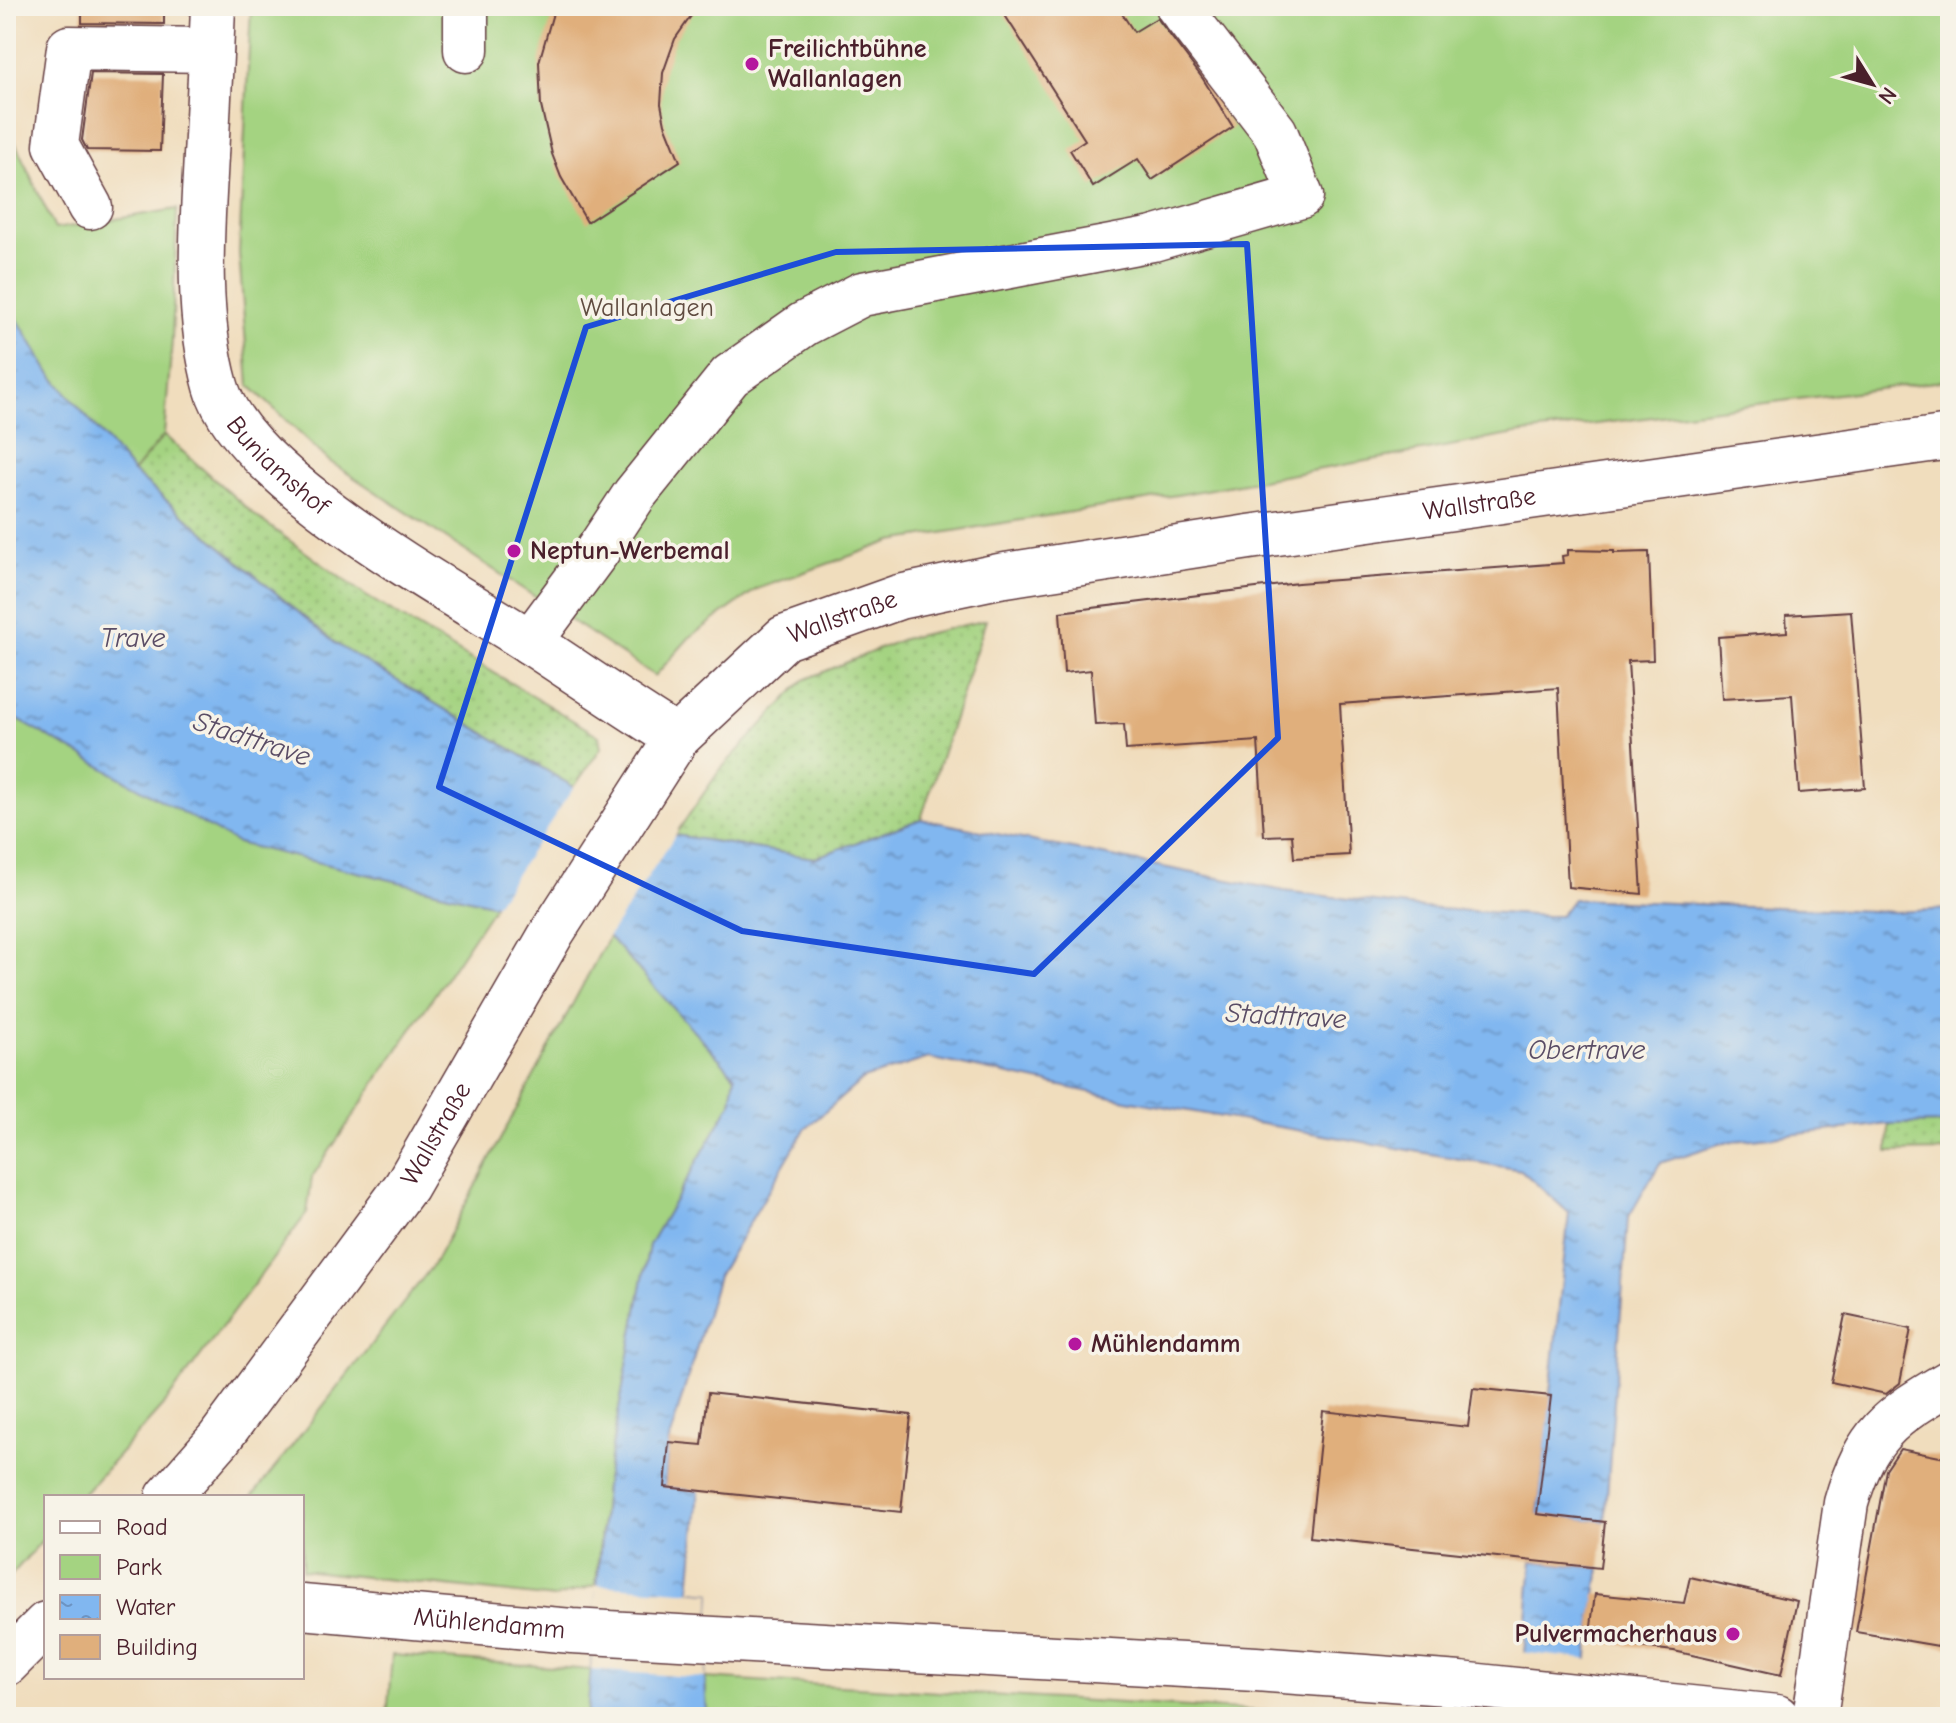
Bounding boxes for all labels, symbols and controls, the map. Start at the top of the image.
place label: Freilichtbühne Wallanlagen [768,34,927,94]
north arrow [1832,44,1912,124]
marker: Freilichtbühne Wallanlagen [743,55,761,73]
text: N [1872,82,1902,109]
park label: Wallanlagen [580,293,714,323]
street label: Buniamshof [220,411,336,523]
street label: Wallstraße [1421,481,1538,527]
place label: Neptun-Werbemal [530,536,730,566]
marker: Neptun-Werbemal [505,542,523,560]
street label: Wallstraße [784,584,901,650]
water label: Trave [101,622,165,654]
water label: Stadttrave [189,705,315,773]
water label: Stadttrave [1225,997,1347,1035]
water label: Obertrave [1528,1034,1646,1066]
street label: Wallstraße [395,1077,477,1191]
place label: Mühlendamm [1091,1329,1240,1359]
marker: Mühlendamm [1066,1335,1084,1353]
legend [44,1495,304,1679]
text: Road [116,1513,168,1541]
text: Park [116,1553,162,1581]
text: Water [116,1593,176,1621]
street label: Mühlendamm [412,1602,566,1645]
place label: Pulvermacherhaus [1515,1619,1717,1649]
marker: Pulvermacherhaus [1724,1625,1742,1643]
text: Building [116,1633,198,1661]

